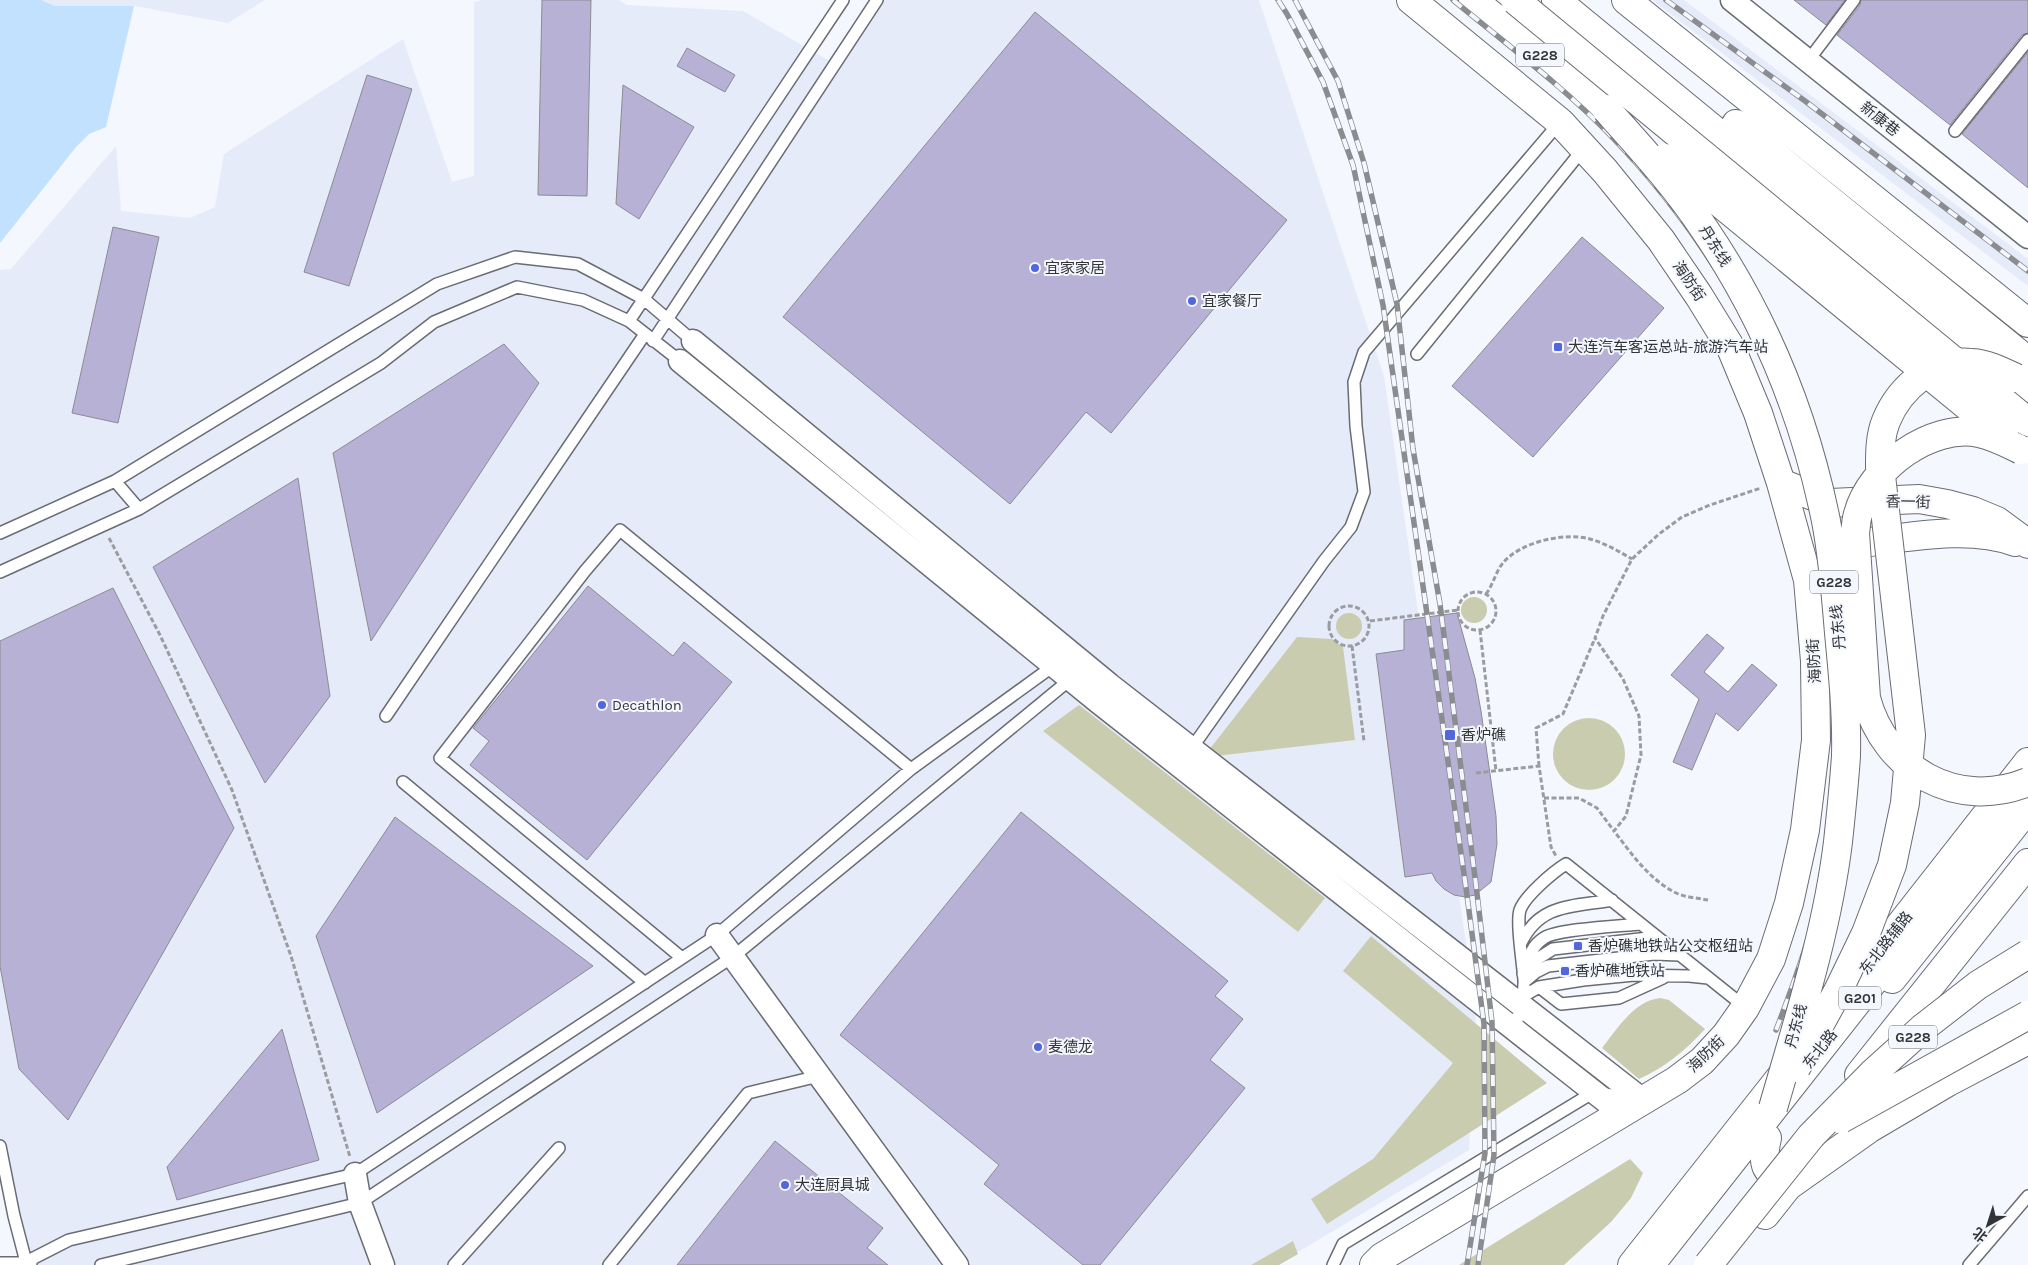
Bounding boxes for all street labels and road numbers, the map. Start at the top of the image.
road number: G228 [1516,44,1564,66]
street label: 新康巷 [1857,98,1903,140]
street label: 丹东线 [1695,222,1735,270]
street label: 海防街 [1669,257,1709,305]
street label: 香一街 [1885,493,1931,511]
road number: G228 [1810,570,1858,594]
street label: 丹东线 [1827,604,1849,650]
street label: 海防街 [1804,638,1824,684]
street label: 东北路辅路 [1856,908,1916,978]
road number: G201 [1839,986,1881,1010]
street label: 丹东线 [1781,1002,1811,1050]
street label: 东北路 [1799,1026,1841,1072]
road number: G228 [1889,1026,1937,1048]
street label: 海防街 [1684,1032,1728,1076]

